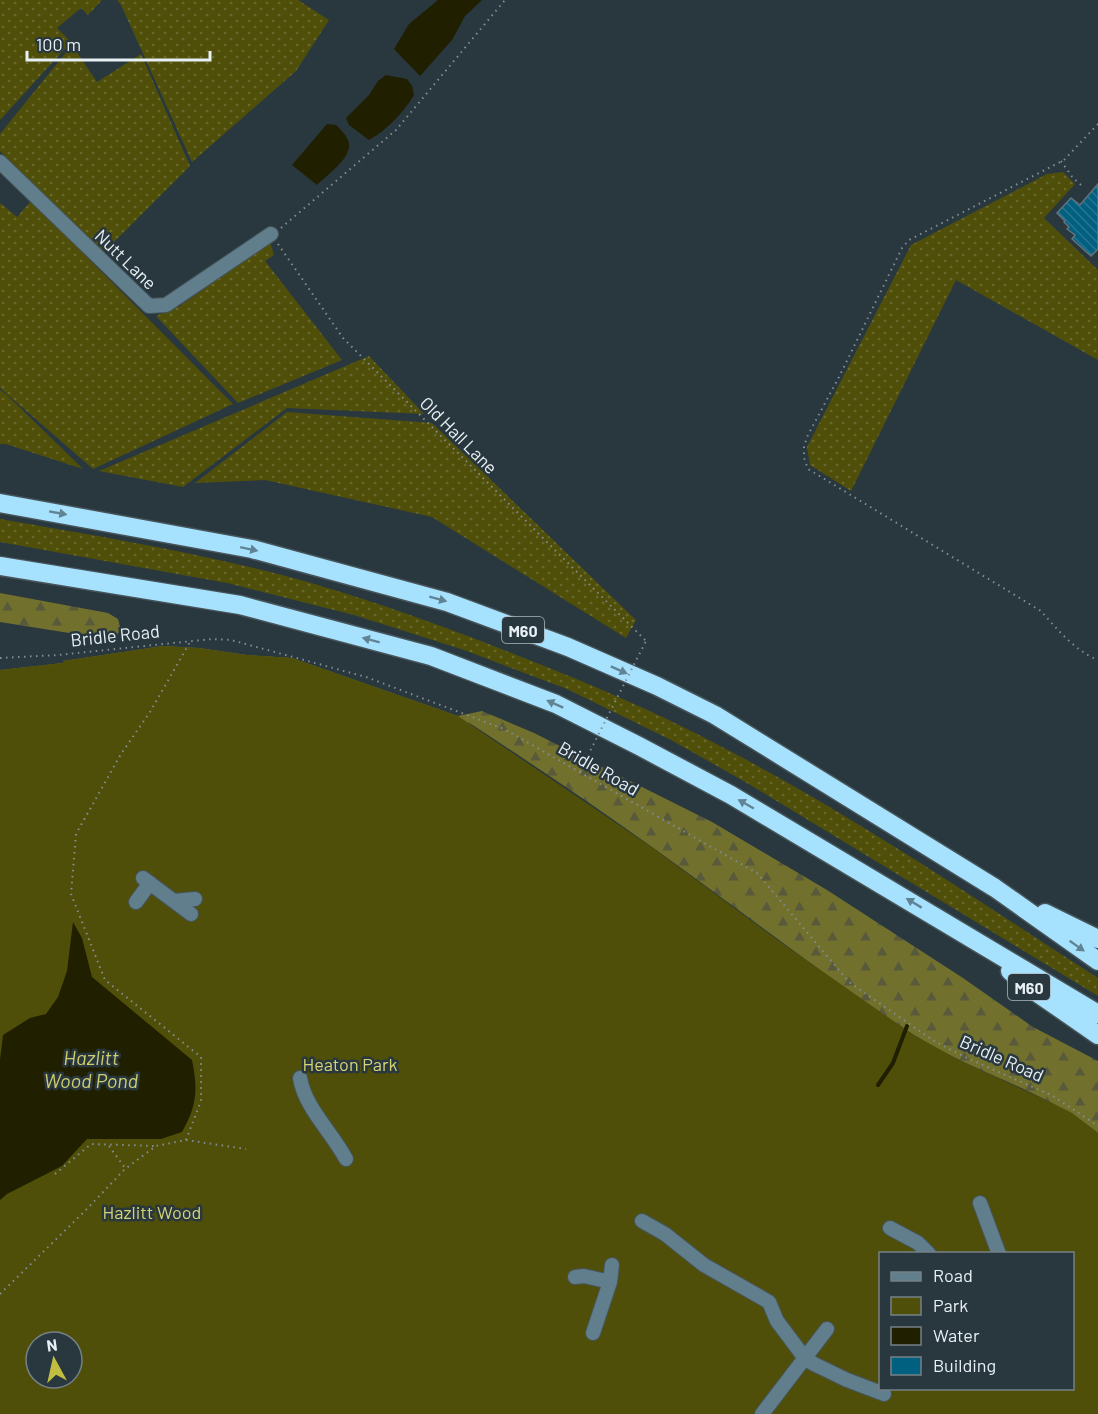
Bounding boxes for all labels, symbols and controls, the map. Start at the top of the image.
scale bar [27,24,210,62]
text: 100 m [36,33,81,55]
street label: Nutt Lane [91,224,161,294]
street label: Old Hall Lane [416,392,502,478]
one-way arrow [48,509,67,518]
one-way arrow [240,545,259,554]
one-way arrow [429,595,447,604]
road number: M60 [502,617,544,643]
street label: Bridle Road [69,619,161,651]
one-way arrow [362,635,380,644]
one-way arrow [611,665,628,674]
one-way arrow [546,699,564,708]
street label: Bridle Road [555,736,643,800]
one-way arrow [738,799,755,809]
one-way arrow [906,898,922,909]
one-way arrow [1068,940,1084,952]
road number: M60 [1008,974,1050,1000]
street label: Bridle Road [957,1030,1047,1086]
water label: Hazlitt Wood Pond [44,1045,139,1092]
park label: Heaton Park [302,1053,398,1075]
park label: Hazlitt Wood [103,1201,201,1223]
legend [879,1252,1074,1390]
text: Road [933,1264,973,1286]
text: Park [933,1294,968,1316]
text: Water [933,1324,980,1346]
north arrow [24,1330,84,1390]
text: N [45,1335,58,1355]
text: Building [933,1354,996,1376]

